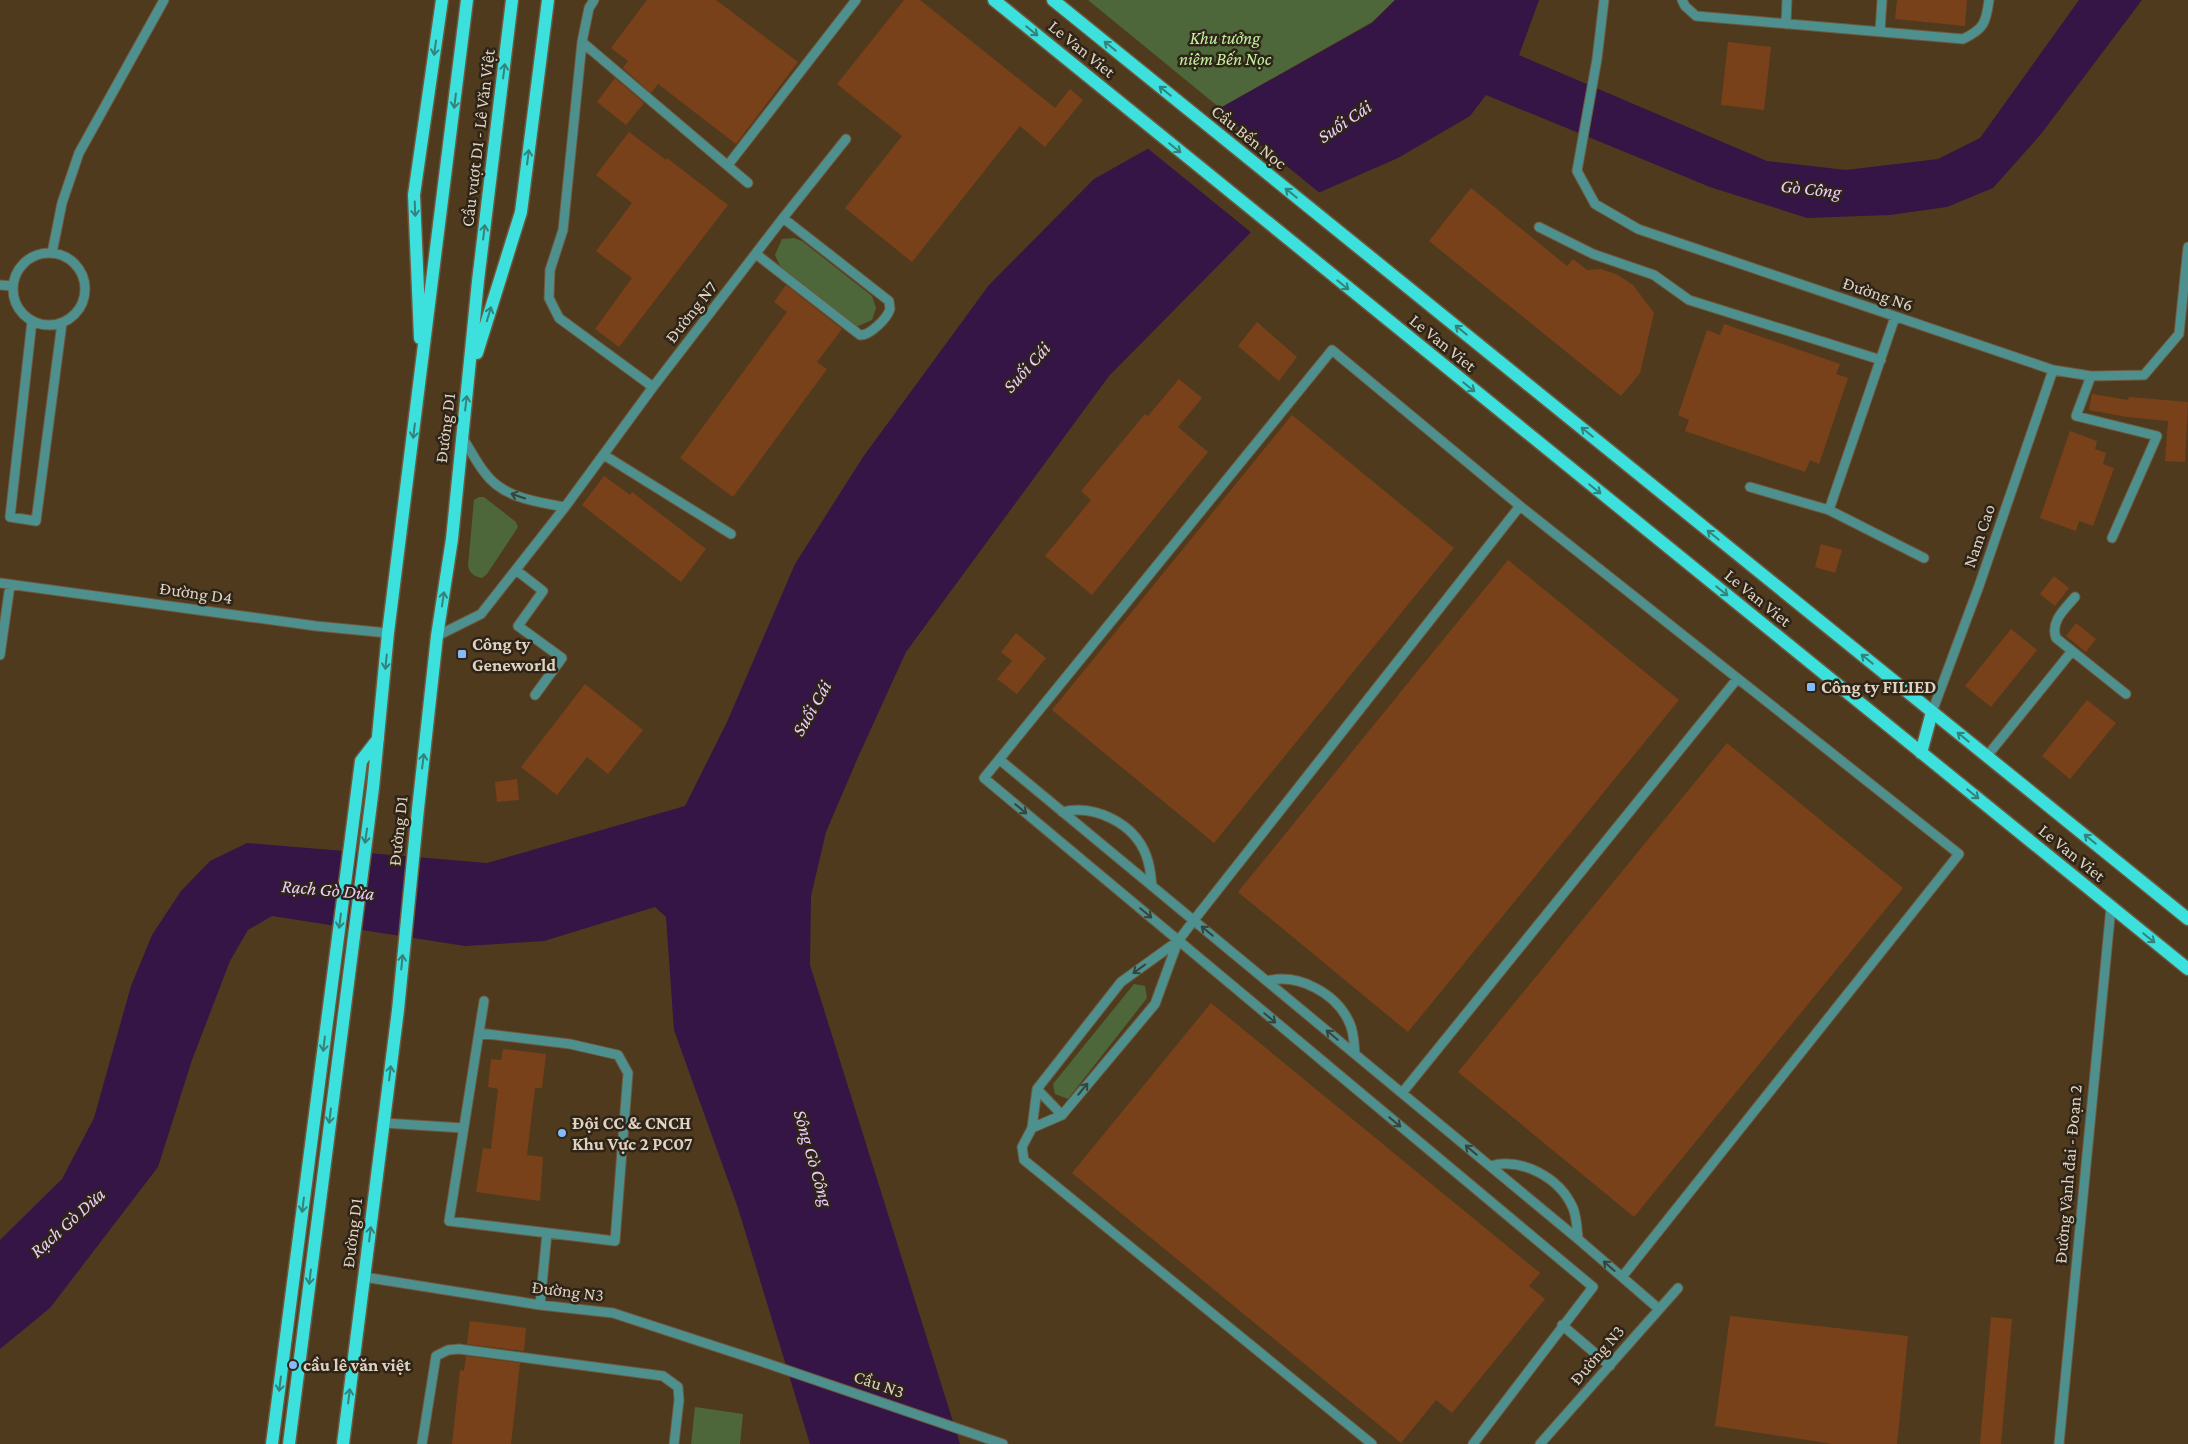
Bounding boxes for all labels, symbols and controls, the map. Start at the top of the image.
street label: Le Van Viet [1045,16,1120,82]
one-way arrow [1025,25,1038,36]
park label: Khu tưởng niệm Bến Nọc [1179,28,1272,69]
one-way arrow [430,40,440,56]
one-way arrow [1103,40,1116,51]
street label: Cầu vượt D1 - Lê Văn Việt [457,47,499,228]
one-way arrow [499,63,509,79]
one-way arrow [1159,85,1172,96]
one-way arrow [450,92,460,108]
water label: Suối Cái [1313,95,1376,147]
street label: Cầu Bến Nọc [1207,101,1291,174]
one-way arrow [1168,142,1181,153]
one-way arrow [523,149,533,165]
water label: Gò Công [1780,175,1843,202]
one-way arrow [1285,188,1298,199]
one-way arrow [410,201,419,217]
one-way arrow [479,224,489,240]
street label: Đường N6 [1840,273,1916,315]
street label: Đường N7 [661,277,721,347]
one-way arrow [1336,279,1349,290]
one-way arrow [484,306,494,322]
street label: Le Van Viet [1406,310,1481,376]
one-way arrow [1454,325,1467,336]
water label: Suối Cái [998,337,1055,397]
one-way arrow [1462,381,1475,392]
street label: Đường D1 [431,392,459,464]
one-way arrow [461,396,471,412]
one-way arrow [409,423,419,439]
one-way arrow [1581,427,1594,438]
one-way arrow [1589,484,1602,495]
one-way arrow [511,491,526,500]
street label: Nam Cao [1959,502,1999,570]
one-way arrow [1707,529,1720,540]
street label: Le Van Viet [1721,565,1796,631]
street label: Đường D4 [158,578,234,608]
one-way arrow [1715,586,1728,597]
one-way arrow [438,592,448,608]
place label: Công ty Geneworld [472,634,556,675]
marker: Công ty Geneworld [456,648,468,660]
one-way arrow [1861,653,1874,664]
one-way arrow [381,654,390,670]
water label: Suối Cái [787,676,836,740]
place label: Công ty FILIED [1821,677,1937,697]
marker: Công ty FILIED [1805,681,1817,693]
one-way arrow [1957,731,1970,742]
one-way arrow [418,753,428,769]
one-way arrow [1966,789,1979,800]
street label: Đường D1 [384,795,412,867]
one-way arrow [1015,803,1028,815]
street label: Le Van Viet [2035,820,2110,886]
one-way arrow [361,828,371,844]
one-way arrow [2083,834,2096,845]
water label: Rạch Gò Dừa [281,875,375,904]
one-way arrow [1139,908,1152,919]
one-way arrow [335,913,345,929]
one-way arrow [1201,926,1214,937]
one-way arrow [2142,932,2155,943]
one-way arrow [398,954,407,970]
one-way arrow [1132,964,1146,974]
one-way arrow [1264,1012,1277,1023]
one-way arrow [1326,1030,1339,1041]
one-way arrow [319,1036,329,1052]
one-way arrow [385,1065,395,1081]
one-way arrow [1078,1083,1089,1096]
street label: Đường Vành đai - Đoạn 2 [2050,1084,2086,1264]
water label: Sông Gò Công [790,1107,837,1209]
one-way arrow [325,1108,335,1124]
place label: Đội CC & CNCH Khu Vực 2 PC07 [572,1113,693,1154]
one-way arrow [1388,1116,1401,1127]
marker: Đội CC & CNCH Khu Vực 2 PC07 [556,1127,568,1139]
one-way arrow [1465,1144,1478,1155]
water label: Rạch Gò Dừa [26,1183,109,1261]
one-way arrow [298,1197,308,1213]
street label: Đường D1 [338,1197,366,1269]
one-way arrow [365,1227,375,1243]
one-way arrow [1602,1260,1615,1271]
one-way arrow [305,1269,315,1285]
street label: Đường N3 [531,1277,605,1305]
street label: Đường N3 [1566,1321,1628,1389]
place label: cầu lê văn việt [303,1355,411,1375]
marker: cầu lê văn việt [287,1359,299,1371]
street label: Cầu N3 [851,1366,907,1402]
one-way arrow [274,1375,284,1391]
one-way arrow [344,1388,354,1404]

